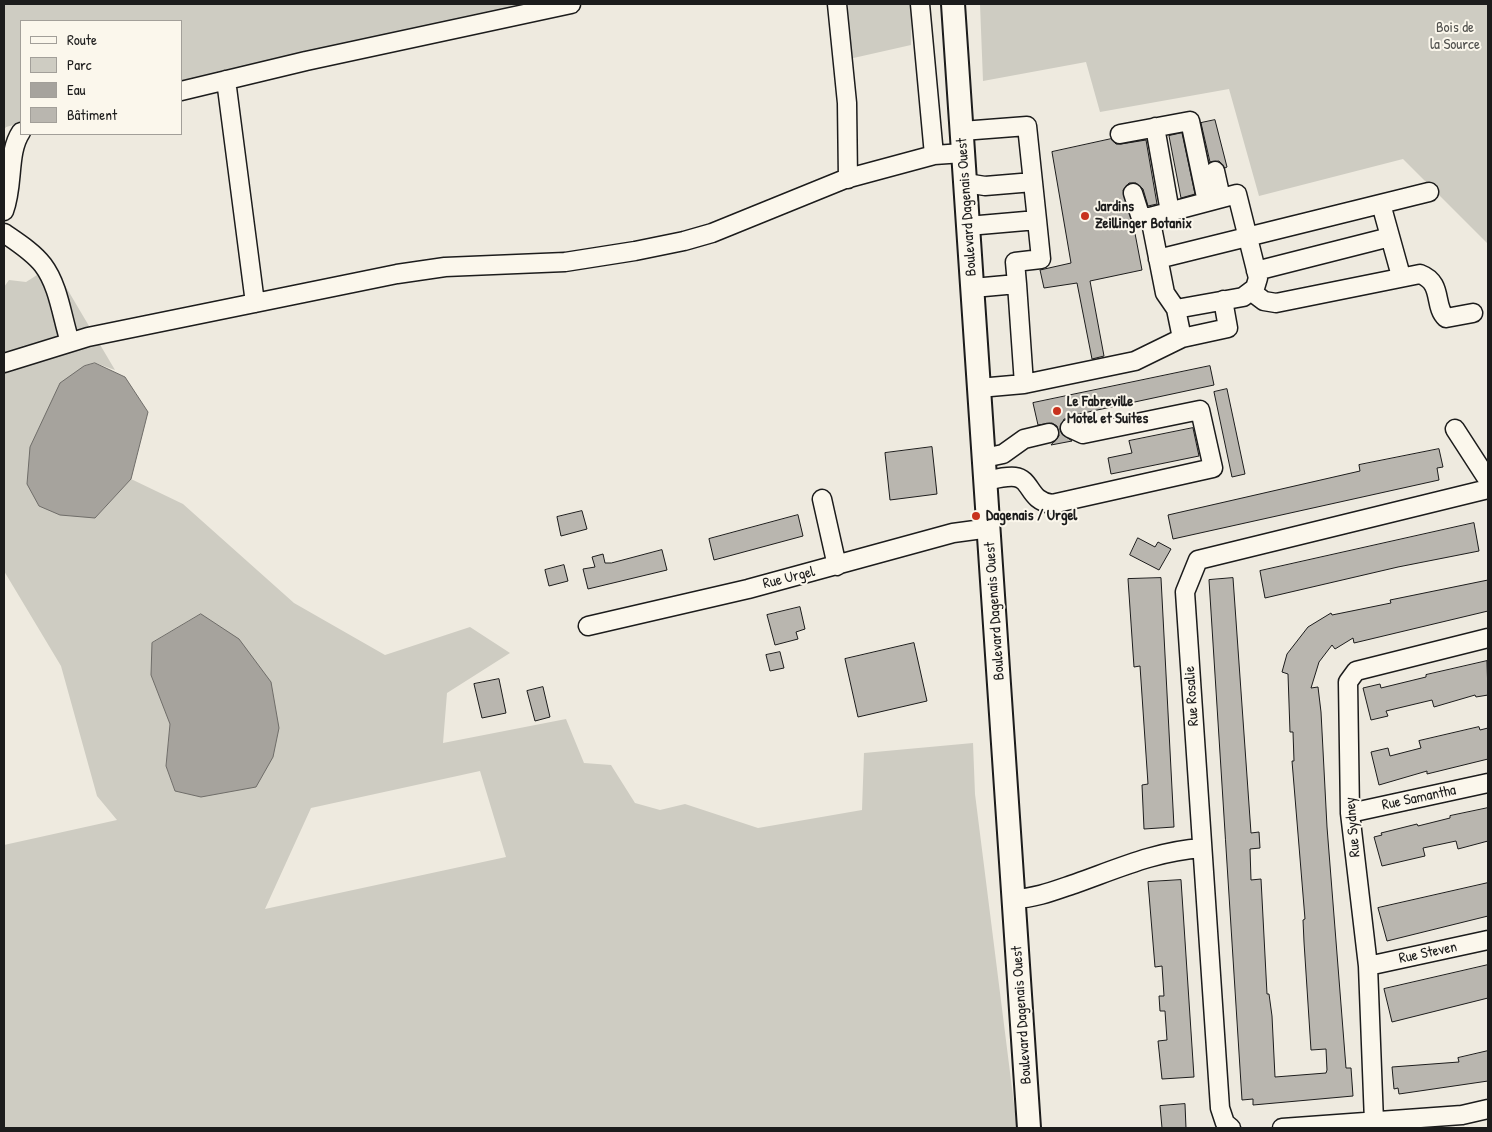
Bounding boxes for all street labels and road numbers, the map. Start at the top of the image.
street label: Boulevard Dagenais Ouest [953,137,981,277]
street label: Boulevard Dagenais Ouest [981,541,1009,681]
street label: Rue Urgel [761,563,817,593]
street label: Rue Rosalie [1181,665,1203,727]
street label: Rue Samantha [1380,781,1458,815]
street label: Rue Sydney [1341,796,1365,858]
street label: Rue Steven [1397,938,1459,968]
street label: Boulevard Dagenais Ouest [1008,945,1036,1085]

